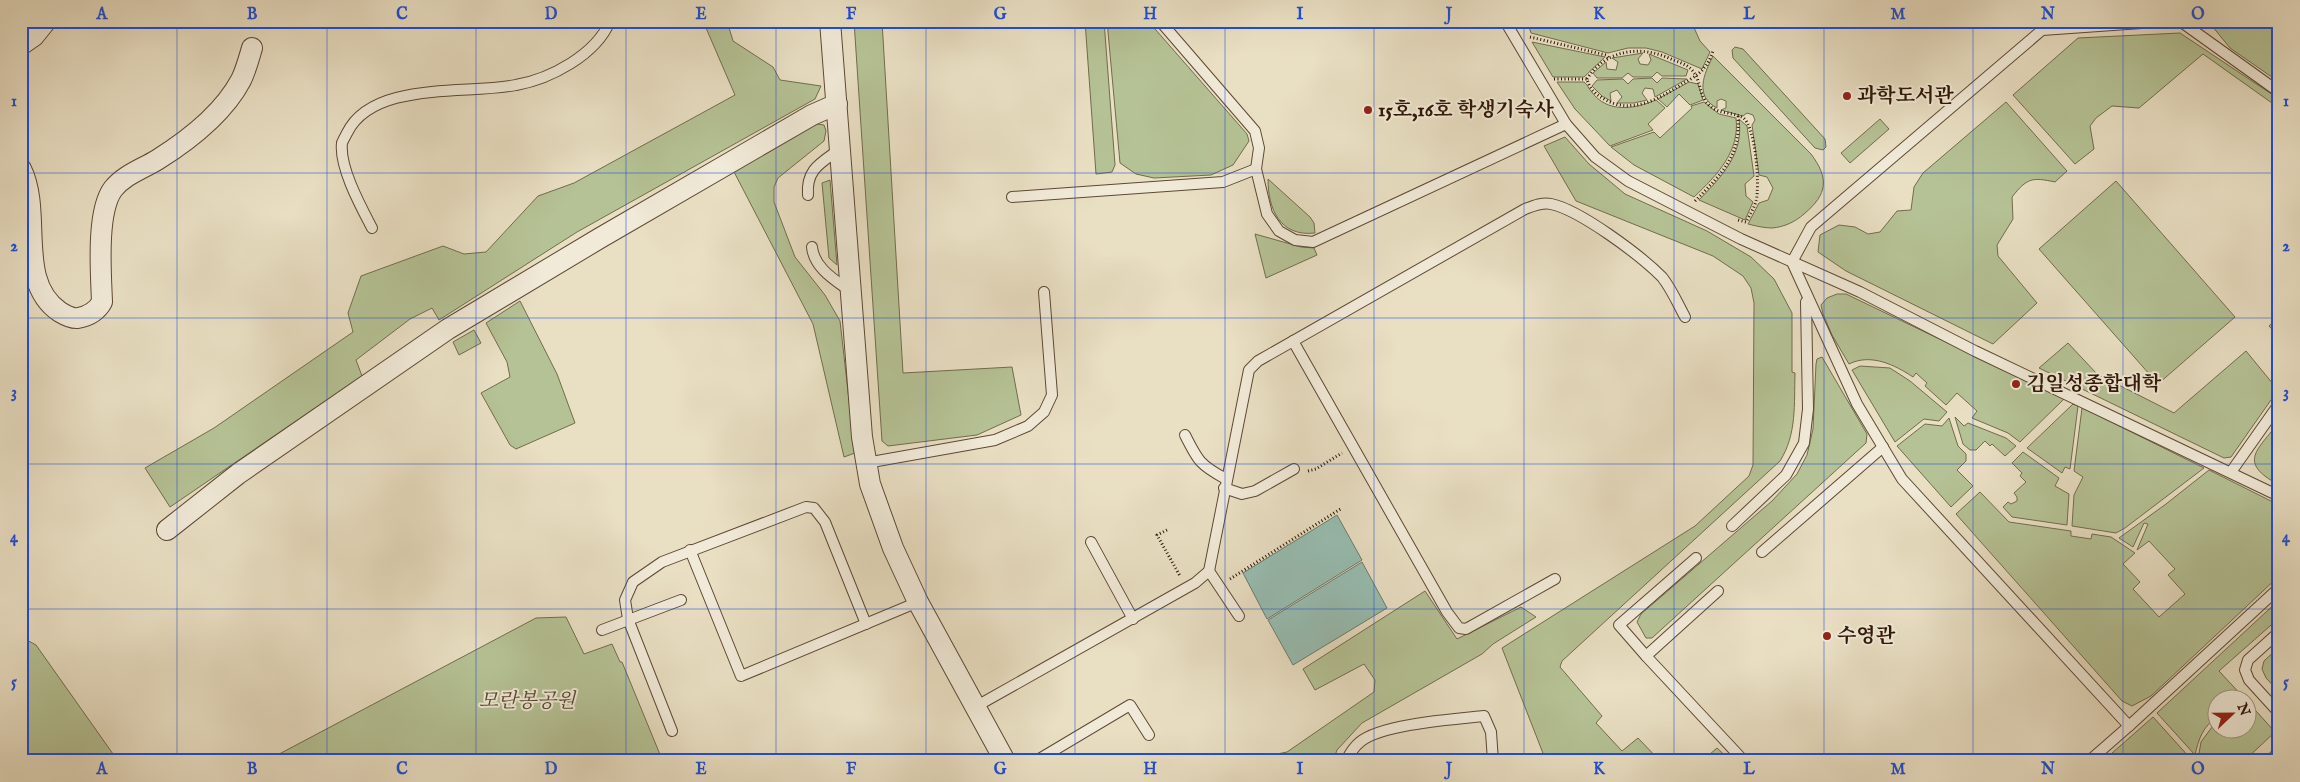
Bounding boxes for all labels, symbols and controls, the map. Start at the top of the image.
text: A [96,5,109,25]
text: B [247,5,258,25]
text: C [396,5,408,25]
text: D [545,5,558,25]
text: E [695,5,707,25]
text: F [846,5,857,25]
text: G [994,5,1007,25]
text: H [1143,5,1157,25]
text: I [1297,5,1304,25]
text: J [1444,5,1453,25]
text: K [1593,5,1606,25]
text: L [1743,5,1755,25]
text: M [1890,5,1906,25]
text: N [2040,5,2055,25]
text: O [2191,5,2205,25]
place label: 과학도서관 [1857,84,1954,109]
marker: 과학도서관 [1841,90,1853,102]
text: 1 [11,92,17,112]
text: 1 [2283,92,2289,112]
place label: 15호,16호 학생기숙사 [1378,98,1554,123]
marker: 15호,16호 학생기숙사 [1362,104,1374,116]
text: 2 [10,237,18,257]
text: 2 [2282,237,2290,257]
place label: 김일성종합대학 [2026,372,2162,397]
marker: 김일성종합대학 [2010,378,2022,390]
text: 3 [11,383,17,403]
text: 3 [2283,383,2289,403]
text: 4 [10,528,19,548]
text: 4 [2282,528,2291,548]
place label: 수영관 [1837,624,1896,649]
marker: 수영관 [1821,630,1833,642]
text: 5 [11,673,17,693]
text: 5 [2283,673,2289,693]
park label: 모란봉공원 [479,689,577,714]
north arrow [2208,690,2258,740]
text: N [2232,700,2254,718]
text: A [96,760,109,780]
text: B [247,760,258,780]
text: C [396,760,408,780]
text: D [545,760,558,780]
text: E [695,760,707,780]
text: F [846,760,857,780]
text: G [994,760,1007,780]
text: H [1143,760,1157,780]
text: I [1297,760,1304,780]
text: J [1444,760,1453,780]
text: K [1593,760,1606,780]
text: L [1743,760,1755,780]
text: M [1890,760,1906,780]
text: N [2040,760,2055,780]
text: O [2191,760,2205,780]

